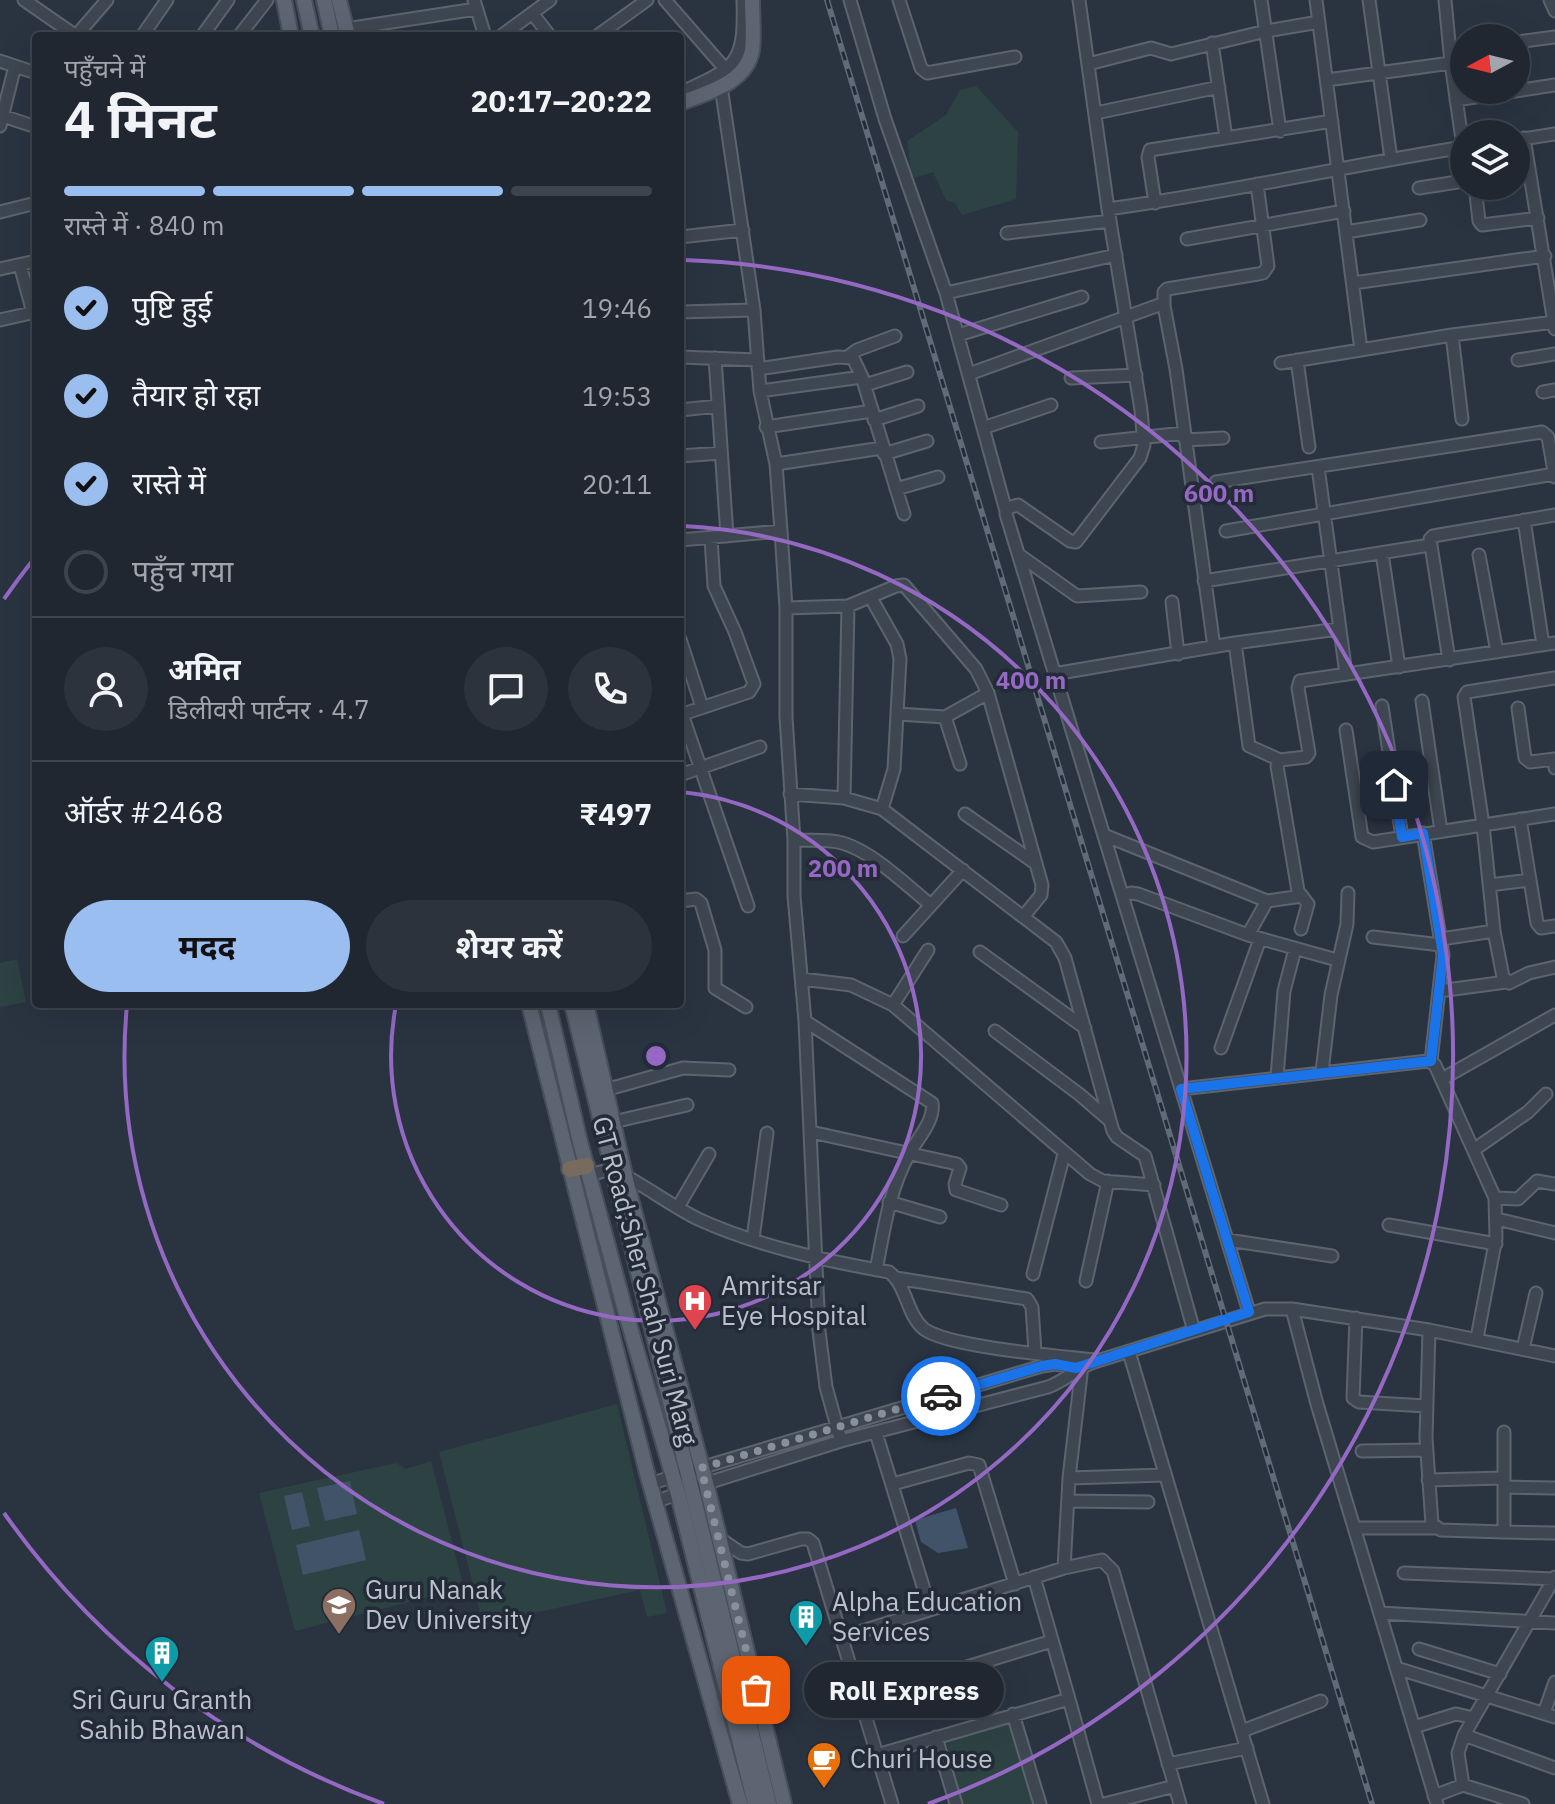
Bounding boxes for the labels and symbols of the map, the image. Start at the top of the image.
north arrow [1450,24,1530,104]
text: 600 m [1184,477,1254,509]
text: 400 m [996,664,1066,696]
pin [1360,751,1428,819]
text: 200 m [808,852,878,884]
centre of rings [642,1042,670,1070]
street label: GT Road;Sher Shah Suri Marg [586,1112,706,1449]
place label: Amritsar Eye Hospital [721,1268,867,1332]
hospital icon: Amritsar Eye Hospital [676,1282,714,1332]
courier [901,1356,981,1436]
place label: Guru Nanak Dev University [365,1572,532,1636]
place label: Alpha Education Services [832,1584,1022,1648]
school or university icon: Guru Nanak Dev University [320,1586,358,1636]
building icon: Alpha Education Services [787,1598,825,1648]
building icon: Sri Guru Granth Sahib Bhawan [143,1634,181,1684]
pin [722,1656,790,1724]
callout: Roll Express [804,1662,1004,1718]
place label: Sri Guru Granth Sahib Bhawan [72,1682,252,1746]
cafe icon: Churi House [805,1740,843,1790]
place label: Churi House [850,1741,993,1775]

